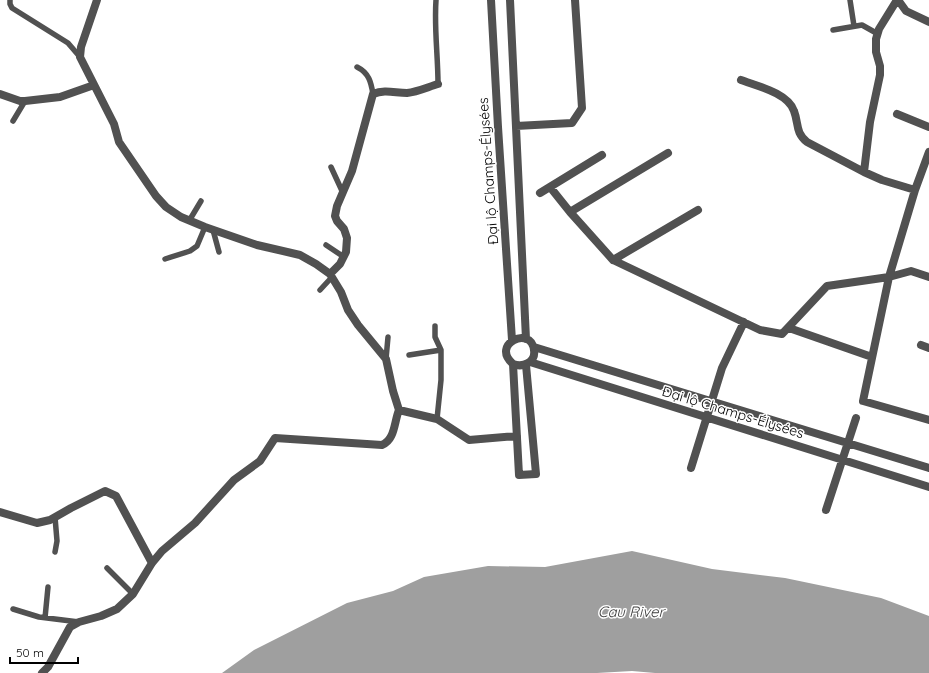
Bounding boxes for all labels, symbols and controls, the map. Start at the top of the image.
street label: Đại lộ Champs-Élysées [474,97,502,245]
street label: Đại lộ Champs-Élysées [660,382,806,442]
water label: Cau River [598,602,667,621]
scale bar [10,639,78,665]
text: 50 m [16,645,44,660]

